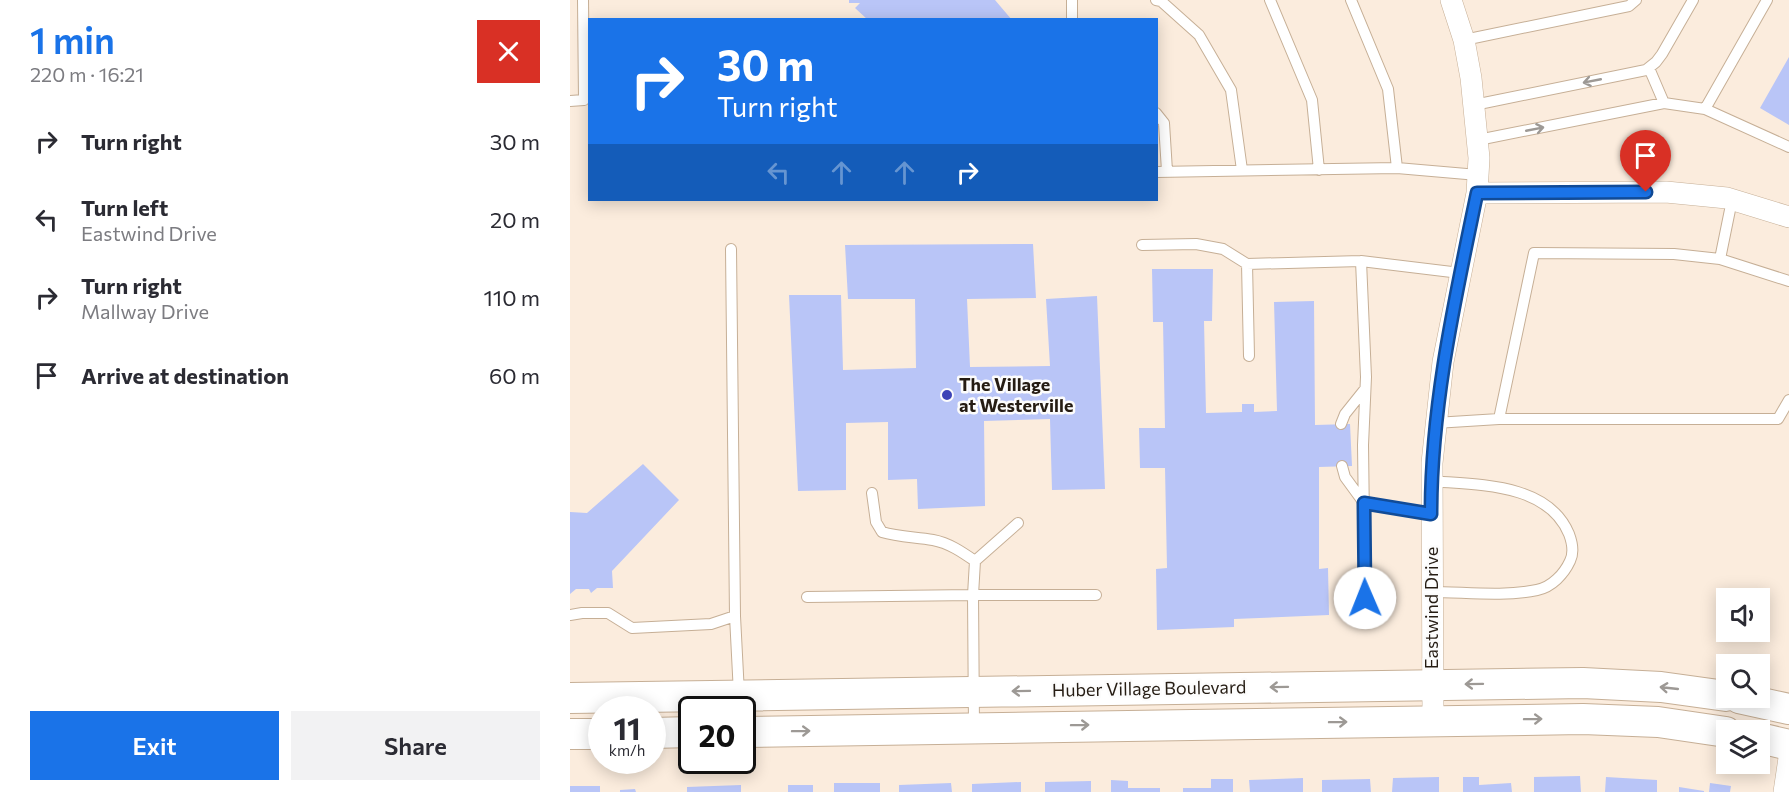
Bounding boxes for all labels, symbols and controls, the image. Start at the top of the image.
text: 1 min [30,17,115,61]
button: close [477,20,540,83]
text: 30 m [717,38,814,90]
icon: right [618,42,696,120]
text: 220 m · 16:21 [30,62,144,86]
one-way arrow [1583,76,1603,87]
text: Turn right [717,90,837,123]
one-way arrow [1525,123,1544,134]
icon: right [30,125,63,158]
text: Turn right [81,128,182,155]
text: 30 m [490,128,540,155]
pin [1620,130,1671,192]
icon: arrive [1629,139,1662,172]
icon: left [762,156,795,189]
icon: ahead [825,156,858,189]
icon: ahead [888,156,921,189]
icon: right [951,156,984,189]
text: Turn left [81,194,168,221]
icon: left [30,203,63,236]
text: 20 m [490,206,540,233]
text: Eastwind Drive [81,221,217,245]
text: Turn right [81,272,182,299]
icon: right [30,281,63,314]
text: 110 m [483,284,540,311]
text: Mallway Drive [81,299,209,323]
icon: arrive [30,359,63,392]
text: Arrive at destination [81,362,289,389]
text: 60 m [489,362,540,389]
place label: The Village at Westerville [959,373,1073,416]
marker: The Village at Westerville [940,388,954,402]
street label: Eastwind Drive [1420,547,1442,669]
position arrow [1333,566,1397,630]
map controls [1716,588,1770,774]
button: sound [1716,588,1770,642]
button: search [1716,654,1770,708]
street label: Huber Village Boulevard [1052,675,1246,701]
one-way arrow [1464,678,1484,690]
one-way arrow [1269,681,1289,693]
one-way arrow [1659,682,1679,693]
one-way arrow [1011,685,1031,697]
speed limit sign: 20 [678,696,756,774]
text: 11 [613,709,641,746]
button: Exit [30,711,279,780]
button: Share [291,711,540,780]
one-way arrow [1522,713,1542,725]
one-way arrow [1327,716,1347,728]
one-way arrow [1069,720,1089,731]
button: layers [1716,720,1770,774]
one-way arrow [790,725,810,736]
text: km/h [609,741,645,759]

